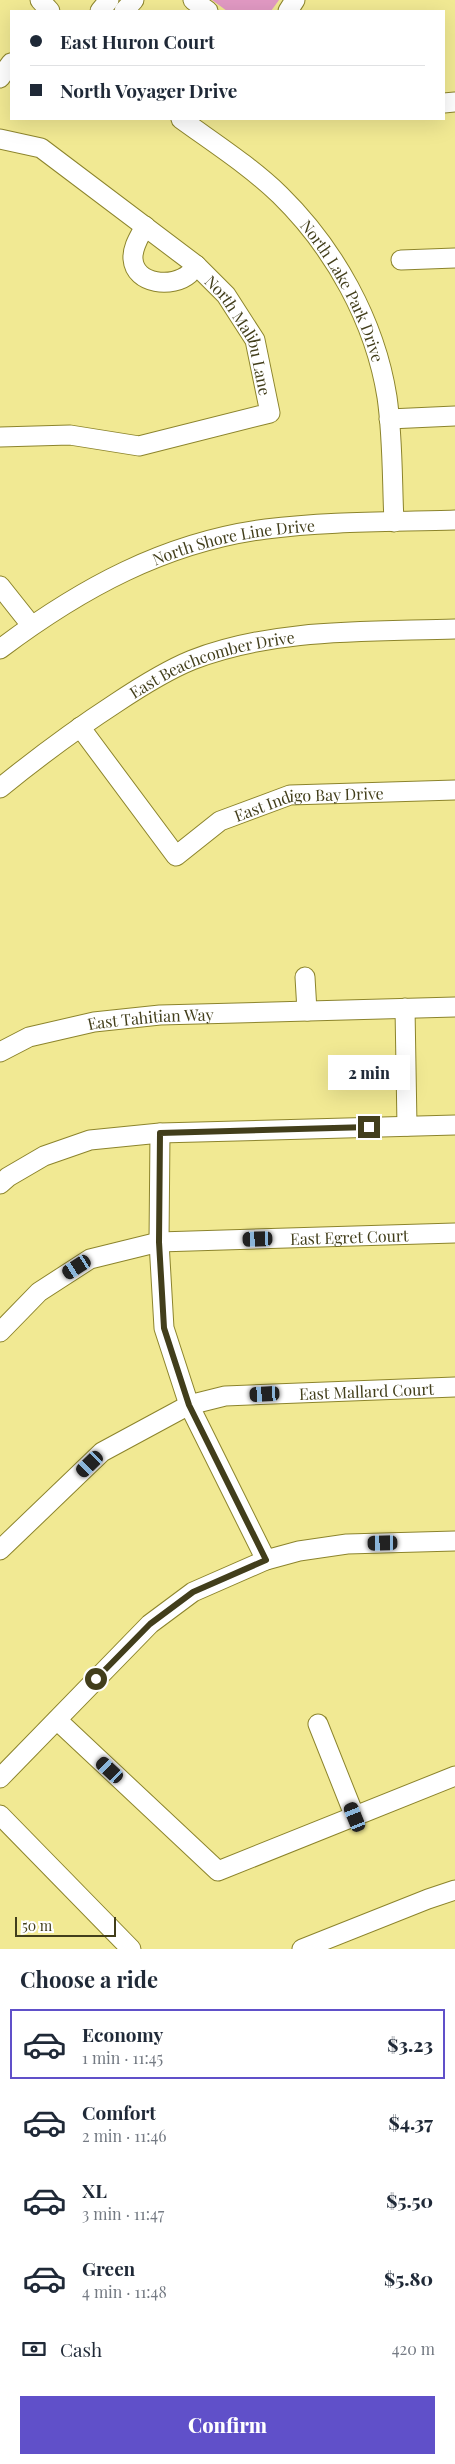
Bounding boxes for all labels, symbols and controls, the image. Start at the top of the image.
text: East Huron Court [60,28,215,54]
text: North Voyager Drive [60,77,237,103]
street label: North Lake Park Drive [296,215,389,364]
street label: North Malibu Lane [201,270,277,397]
street label: North Shore Line Drive [149,514,316,569]
street label: East Beachcomber Drive [125,626,296,702]
street label: East Indigo Bay Drive [231,782,384,825]
street label: East Tahitian Way [85,1003,214,1034]
callout: 2 min [328,1054,410,1090]
text: 2 min [348,1062,390,1083]
route end [358,1116,380,1138]
street label: East Egret Court [290,1224,409,1249]
car [242,1231,273,1247]
car [60,1253,93,1281]
street label: East Mallard Court [298,1377,435,1404]
car [249,1386,280,1402]
car [73,1448,106,1480]
car [367,1535,398,1551]
route start [85,1668,107,1690]
car [93,1754,126,1786]
car [342,1800,367,1834]
scale bar [15,1914,116,1937]
text: 50 m [22,1916,52,1935]
text: Choose a ride [20,1964,158,1994]
text: Economy [82,2021,163,2047]
icon: car [22,2022,67,2067]
text: $3.23 [387,2031,433,2057]
text: 1 min · 11:45 [82,2047,163,2068]
text: Comfort [82,2099,156,2125]
icon: car [22,2100,67,2145]
text: $4.37 [389,2109,433,2135]
text: 2 min · 11:46 [82,2125,167,2146]
text: XL [82,2177,107,2203]
icon: car [22,2178,67,2223]
text: $5.50 [386,2187,433,2213]
text: 3 min · 11:47 [82,2203,164,2224]
text: Green [82,2255,135,2281]
icon: car [22,2256,67,2301]
text: $5.80 [384,2265,433,2291]
text: 4 min · 11:48 [82,2281,167,2302]
icon: cash [20,2335,48,2363]
text: Cash [60,2336,102,2362]
text: 420 m [392,2338,435,2359]
button: Confirm [20,2396,435,2454]

